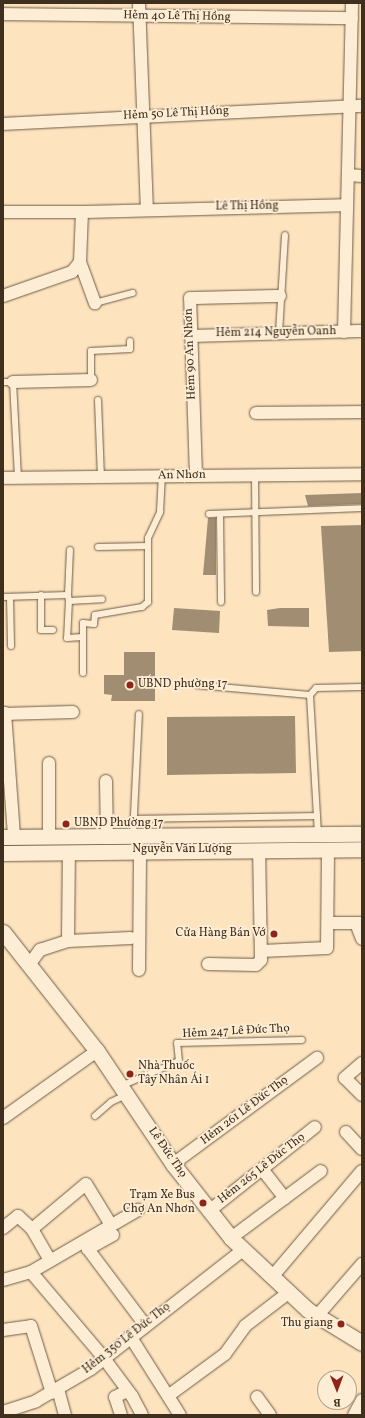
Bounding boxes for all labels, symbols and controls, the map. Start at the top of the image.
street label: Hẻm 40 Lê Thị Hồng [123,9,231,25]
street label: Hẻm 50 Lê Thị Hồng [123,104,229,124]
street label: Lê Thị Hồng [215,199,279,215]
street label: Hẻm 90 An Nhơn [182,308,200,400]
street label: Hẻm 214 Nguyễn Oanh [216,325,336,341]
street label: An Nhơn [158,468,206,484]
place label: UBND phường 17 [138,678,227,692]
marker: UBND phường 17 [125,680,135,690]
place label: UBND Phường 17 [74,817,164,831]
marker: UBND Phường 17 [61,819,71,829]
street label: Nguyễn Văn Lượng [132,843,232,857]
place label: Cửa Hàng Bán Vớ [175,927,266,941]
marker: Cửa Hàng Bán Vớ [269,929,279,939]
street label: Hẻm 247 Lê Đức Thọ [182,1022,290,1042]
place label: Nhà Thuốc Tây Nhân Ái 1 [138,1060,210,1088]
marker: Nhà Thuốc Tây Nhân Ái 1 [125,1069,135,1079]
street label: Hẻm 261 Lê Đức Thọ [198,1073,292,1149]
street label: Lê Đức Thọ [144,1125,190,1181]
street label: Hẻm 265 Lê Đức Thọ [215,1130,309,1208]
place label: Trạm Xe Bus Chợ An Nhơn [123,1189,195,1217]
marker: Trạm Xe Bus Chợ An Nhơn [198,1198,208,1208]
street label: Hẻm 350 Lê Đức Thọ [80,1300,174,1378]
place label: Thu giang [281,1317,333,1331]
marker: Thu giang [336,1319,346,1329]
north arrow [317,1370,357,1410]
text: B [333,1394,341,1409]

